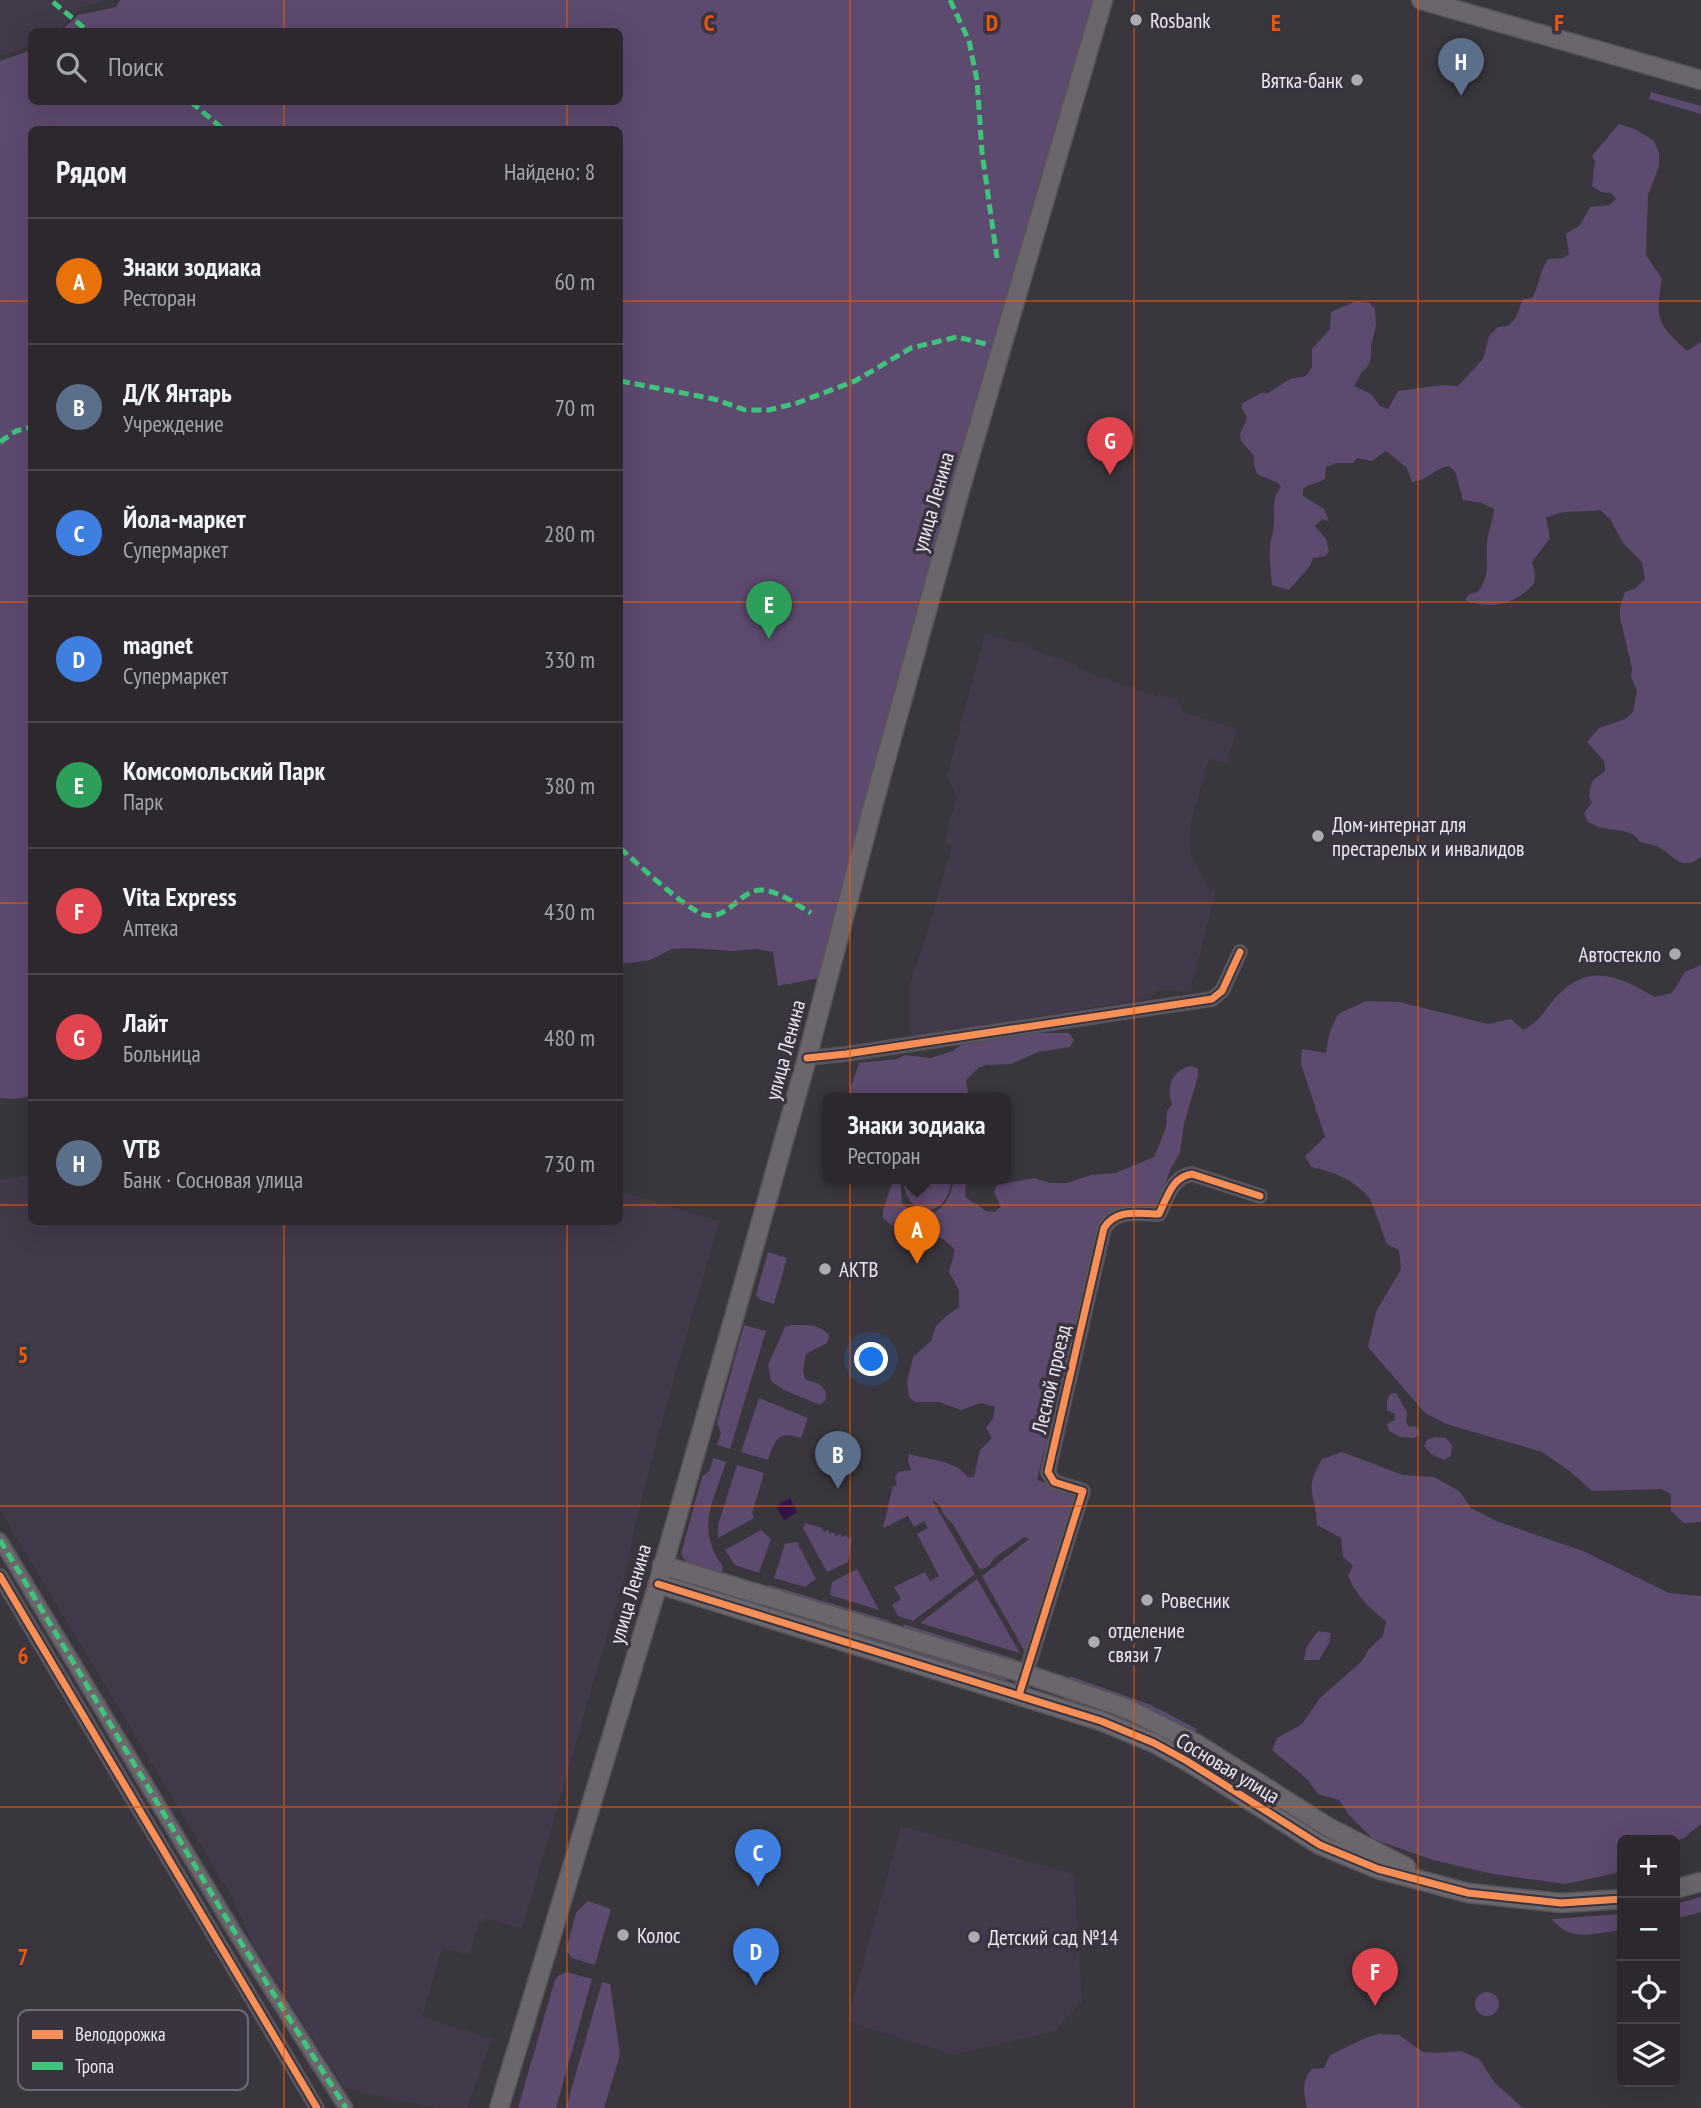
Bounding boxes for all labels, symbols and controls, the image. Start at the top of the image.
place label: Rosbank [1150,7,1210,34]
text: C [704,8,715,37]
text: D [986,8,998,37]
text: E [1271,8,1281,37]
text: F [1554,8,1564,37]
marker: Rosbank [1128,12,1144,28]
search box [28,28,623,105]
pin: H [1438,38,1484,96]
icon: search [52,48,90,86]
text: Поиск [108,50,164,83]
place label: Вятка-банк [1261,67,1343,94]
marker: Вятка-банк [1349,72,1365,88]
text: Рядом [56,152,127,191]
text: Найдено: 8 [504,157,595,186]
text: Знаки зодиака [123,250,261,283]
text: A [73,267,85,296]
text: 60 m [554,267,595,296]
text: Ресторан [123,283,196,312]
text: Д/К Янтарь [123,376,232,409]
text: B [73,393,85,422]
text: 70 m [554,393,595,422]
text: Учреждение [123,409,224,438]
pin: G [1087,417,1133,475]
street label: улица Ленина [906,449,960,555]
text: Йола-маркет [123,502,246,535]
text: C [74,519,84,548]
text: 280 m [544,519,595,548]
text: Супермаркет [123,535,228,564]
pin: E [746,581,792,639]
text: magnet [123,628,193,661]
text: D [73,645,85,674]
text: 330 m [544,645,595,674]
text: Супермаркет [123,661,228,690]
text: Комсомольский Парк [123,754,325,787]
text: E [74,771,84,800]
text: 380 m [544,771,595,800]
text: Парк [123,787,163,816]
place label: Дом-интернат для престарелых и инвалидов [1332,811,1524,862]
marker: Дом-интернат для престарелых и инвалидов [1310,828,1326,844]
text: Vita Express [123,880,237,913]
text: F [74,897,84,926]
text: 430 m [544,897,595,926]
text: Аптека [123,913,178,942]
place label: Автостекло [1579,941,1661,968]
marker: Автостекло [1667,946,1683,962]
street label: улица Ленина [759,997,811,1103]
text: Лайт [123,1006,168,1039]
text: G [73,1023,85,1052]
text: 480 m [544,1023,595,1052]
text: Больница [123,1039,201,1068]
popup [822,1093,1011,1184]
text: Знаки зодиака [847,1108,986,1141]
text: VTB [123,1132,160,1165]
text: Ресторан [847,1141,921,1170]
text: H [73,1149,85,1178]
text: 730 m [544,1149,595,1178]
text: Банк · Сосновая улица [123,1165,303,1194]
pin: A [894,1206,940,1264]
place label: АКТВ [839,1256,878,1283]
marker: АКТВ [817,1261,833,1277]
street label: Лесной проезд [1025,1322,1077,1437]
text: 5 [18,1340,29,1369]
your location [854,1342,888,1376]
pin: B [815,1431,861,1489]
street label: улица Ленина [603,1541,657,1647]
place label: Ровесник [1161,1587,1230,1614]
marker: Ровесник [1139,1592,1155,1608]
place label: отделение связи 7 [1108,1617,1185,1668]
marker: отделение связи 7 [1086,1634,1102,1650]
text: 6 [18,1641,29,1670]
street label: Сосновая улица [1171,1727,1285,1809]
pin: C [735,1829,781,1887]
map controls [1617,1835,1680,2087]
button: + [1617,1835,1680,1898]
button: − [1617,1898,1680,1961]
place label: Колос [637,1922,681,1949]
place label: Детский сад №14 [988,1924,1119,1951]
marker: Колос [615,1927,631,1943]
pin: D [733,1928,779,1986]
marker: Детский сад №14 [966,1929,982,1945]
text: 7 [18,1942,29,1971]
pin: F [1352,1948,1398,2006]
button: locate [1617,1961,1680,2024]
legend [18,2010,248,2090]
text: Велодорожка [75,2022,166,2046]
button: layers [1617,2024,1680,2087]
text: Тропа [75,2054,114,2078]

